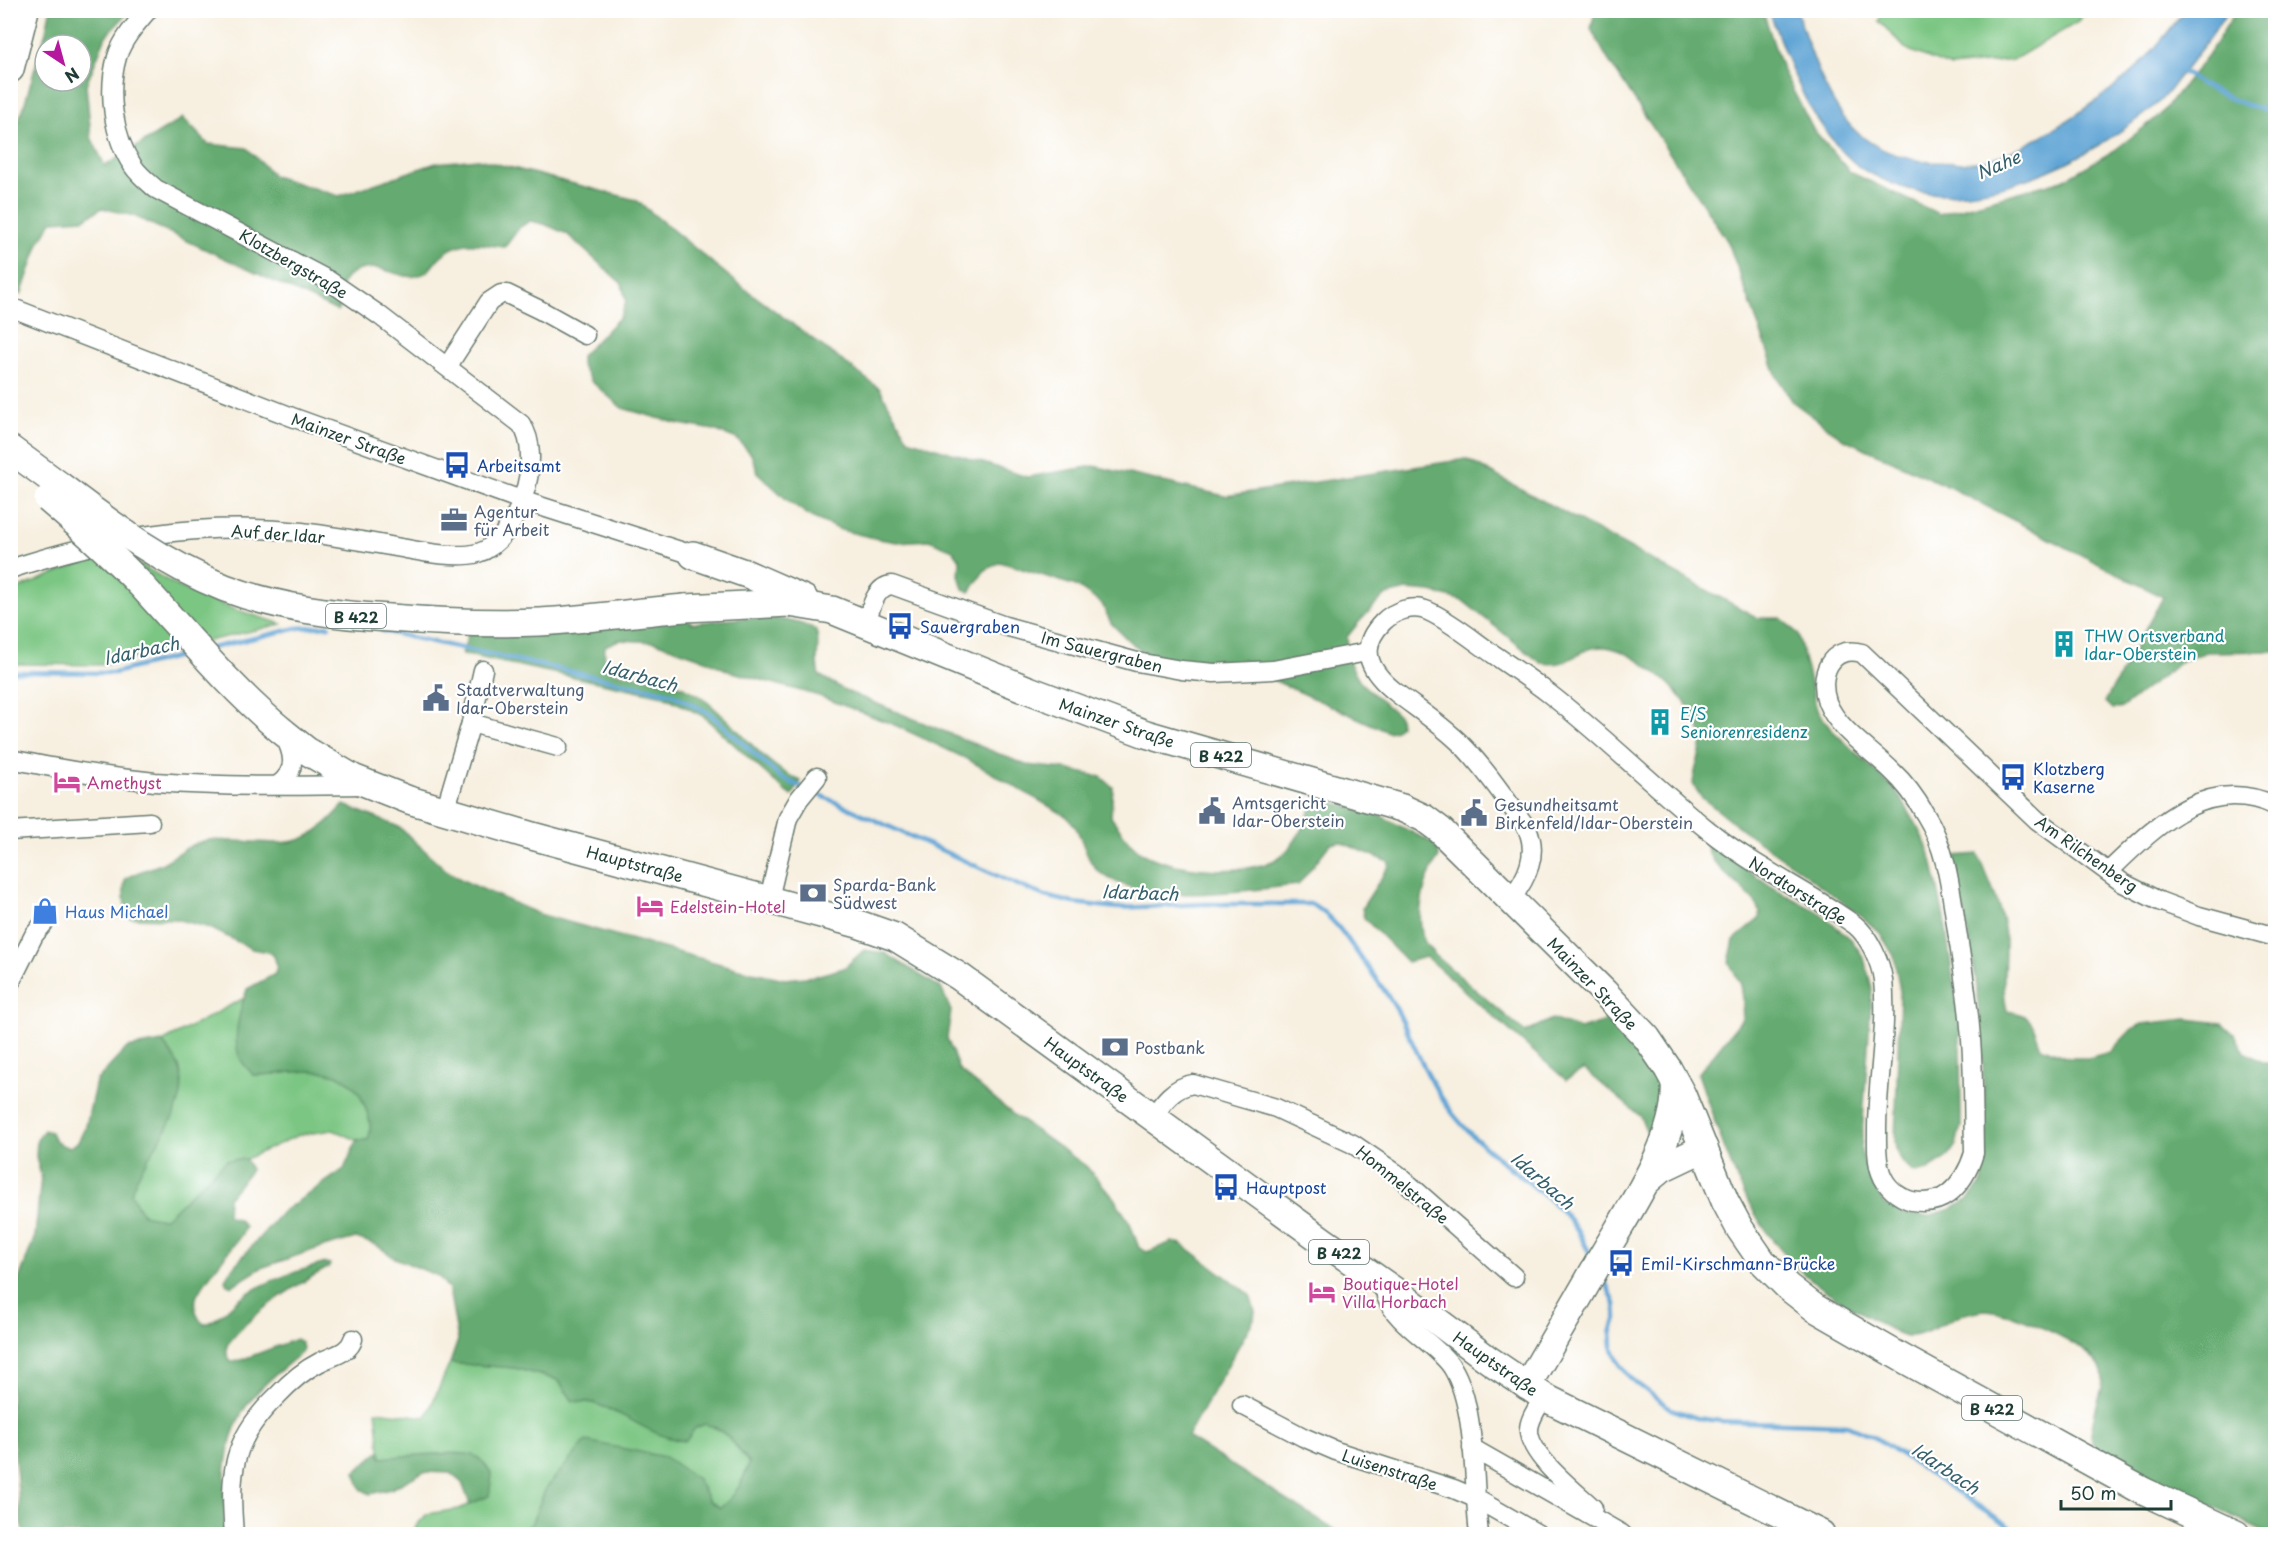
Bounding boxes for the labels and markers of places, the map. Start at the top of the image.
bus stop icon: Arbeitsamt [442,450,472,480]
place label: Arbeitsamt [477,453,561,477]
place label: Agentur für Arbeit [474,499,550,541]
office icon: Agentur für Arbeit [439,505,469,535]
bus stop icon: Sauergraben [885,611,915,641]
place label: Sauergraben [920,614,1020,638]
place label: THW Ortsverband Idar-Oberstein [2084,623,2225,665]
building icon: THW Ortsverband Idar-Oberstein [2049,629,2079,659]
place label: Stadtverwaltung Idar-Oberstein [456,677,585,719]
public building icon: Stadtverwaltung Idar-Oberstein [421,683,451,713]
place label: E/S Seniorenresidenz [1680,701,1808,743]
building icon: E/S Seniorenresidenz [1645,707,1675,737]
place label: Klotzberg Kaserne [2033,756,2105,798]
bus stop icon: Klotzberg Kaserne [1998,762,2028,792]
hotel icon: Amethyst [52,767,82,797]
place label: Amethyst [87,770,161,794]
place label: Amtsgericht Idar-Oberstein [1232,790,1345,832]
place label: Gesundheitsamt Birkenfeld/Idar-Oberstein [1494,792,1693,834]
public building icon: Amtsgericht Idar-Oberstein [1197,796,1227,826]
public building icon: Gesundheitsamt Birkenfeld/Idar-Oberstein [1459,798,1489,828]
place label: Sparda-Bank Südwest [833,872,936,914]
bank icon: Sparda-Bank Südwest [798,878,828,908]
hotel icon: Edelstein-Hotel [635,891,665,921]
place label: Edelstein-Hotel [670,894,786,918]
shop icon: Haus Michael [30,896,60,926]
place label: Haus Michael [65,899,168,923]
bank icon: Postbank [1100,1032,1130,1062]
place label: Postbank [1135,1035,1205,1059]
bus stop icon: Hauptpost [1211,1172,1241,1202]
place label: Hauptpost [1246,1175,1326,1199]
bus stop icon: Emil-Kirschmann-Brücke [1606,1248,1636,1278]
place label: Emil-Kirschmann-Brücke [1641,1251,1835,1275]
place label: Boutique-Hotel Villa Horbach [1342,1271,1459,1313]
hotel icon: Boutique-Hotel Villa Horbach [1307,1277,1337,1307]

